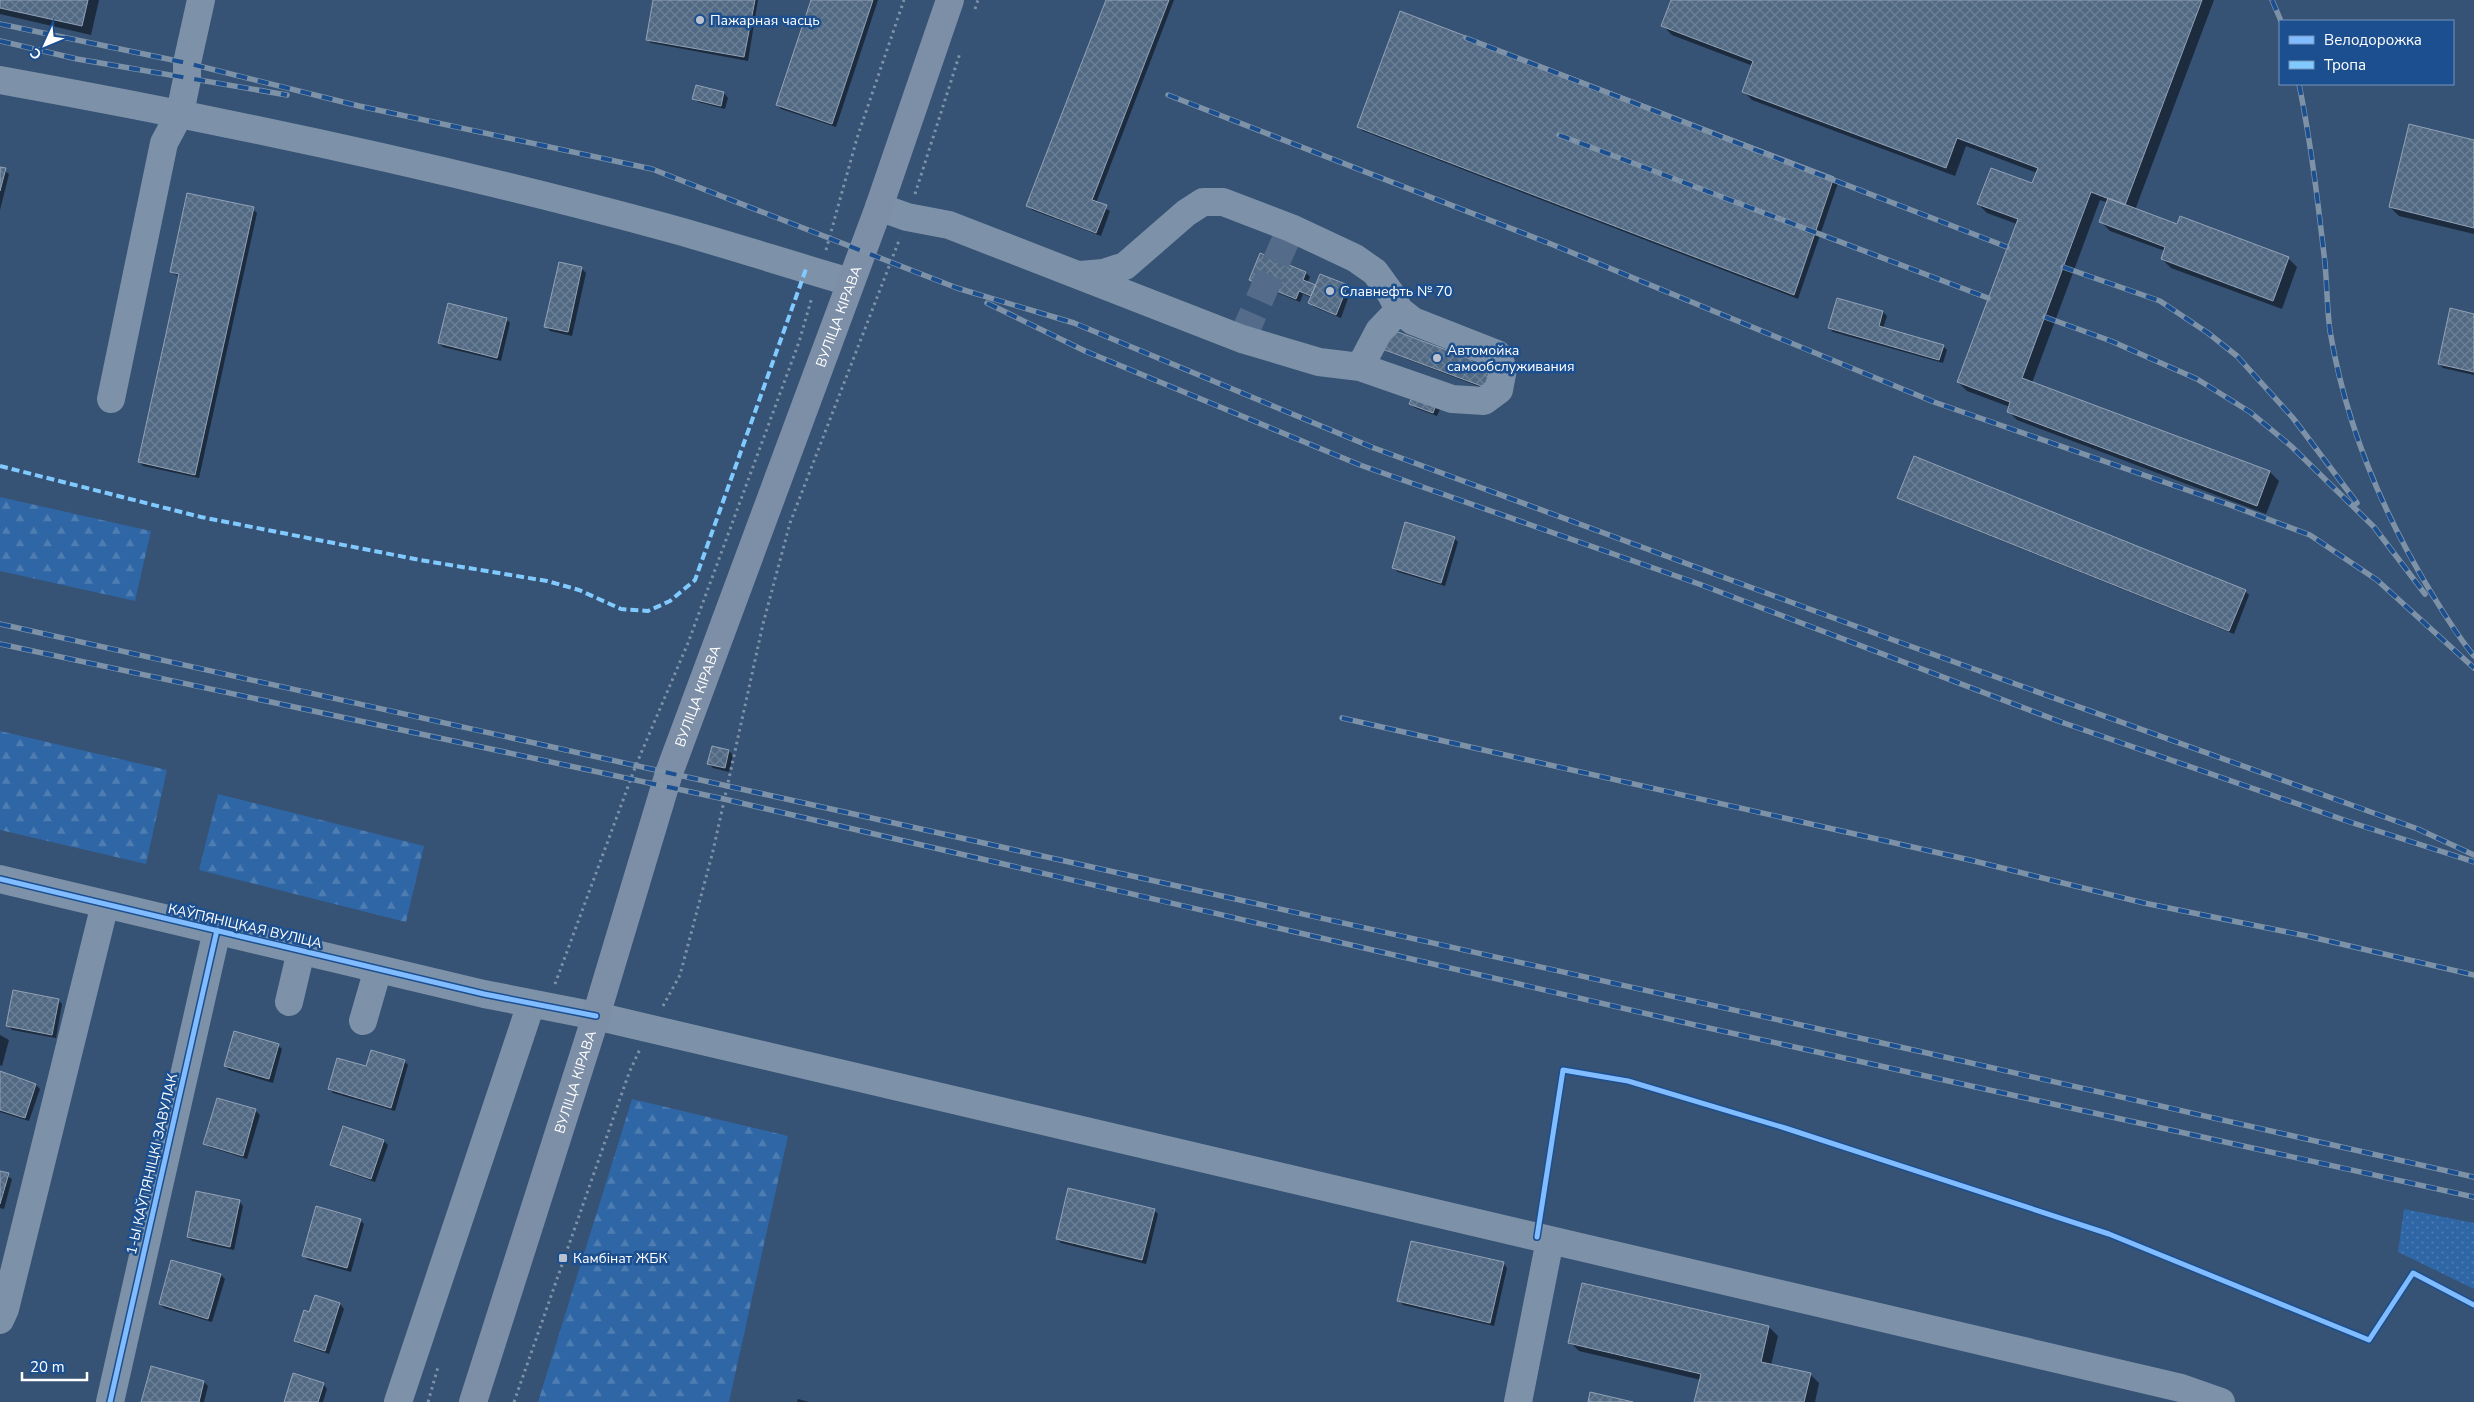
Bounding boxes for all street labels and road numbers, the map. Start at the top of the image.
street label: ВУЛІЦА КІРАВА [811,263,866,370]
street label: ВУЛІЦА КІРАВА [670,642,725,749]
street label: КАЎПЯНІЦКАЯ ВУЛІЦА [166,899,324,953]
street label: ВУЛІЦА КІРАВА [550,1028,600,1136]
street label: 1-Ы КАЎПЯНІЦКІ ЗАВУЛАК [122,1072,182,1256]

